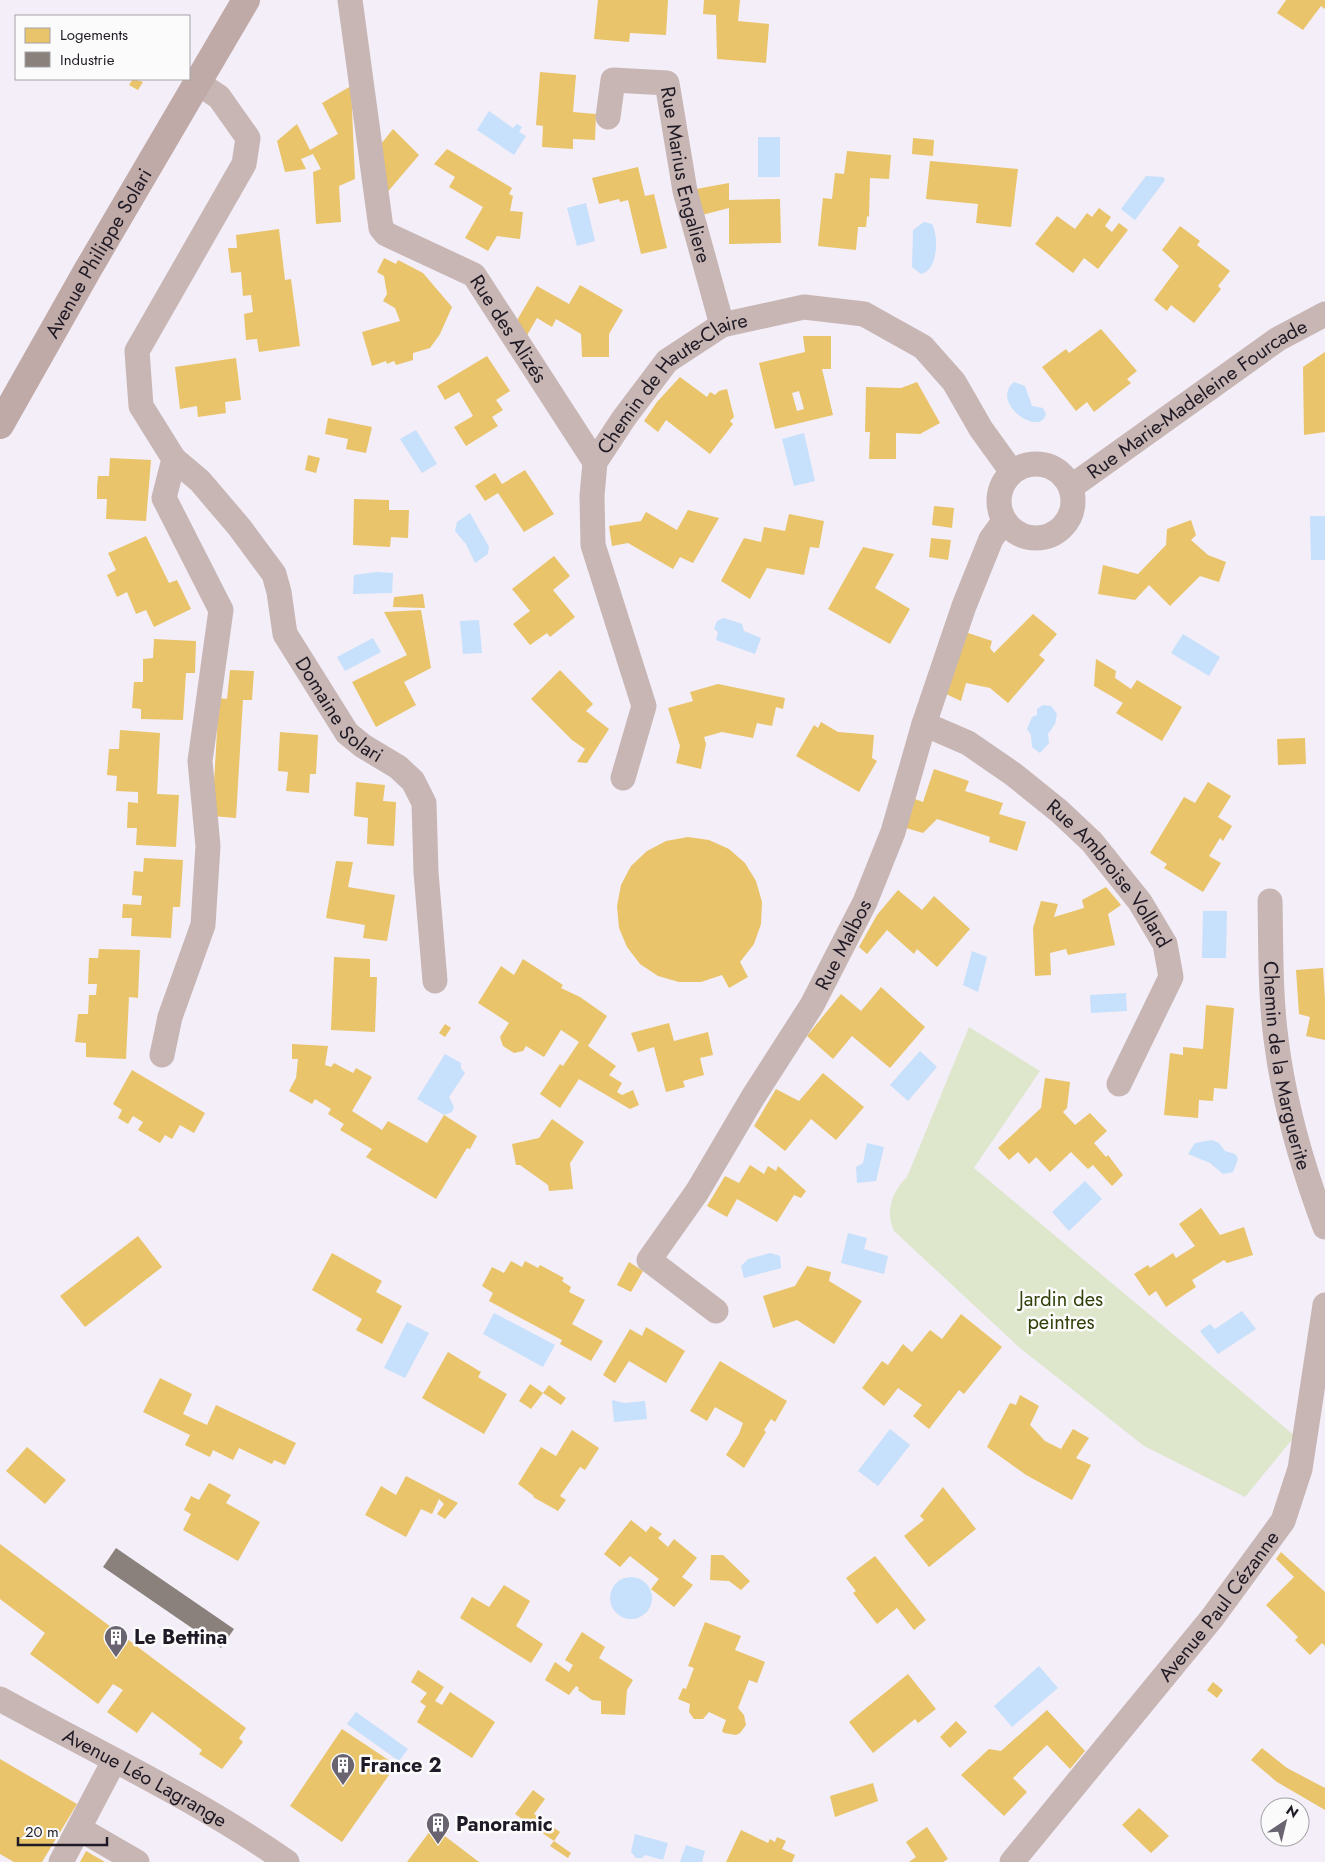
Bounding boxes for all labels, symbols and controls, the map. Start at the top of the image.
legend [15,15,190,80]
text: Logements [60,24,128,46]
text: Industrie [60,49,115,71]
street label: Rue Marius Engaliere [653,84,718,266]
street label: Avenue Philippe Solari [38,163,159,344]
street label: Rue des Alizés [462,269,554,389]
street label: Chemin de Haute-Claire [590,306,750,460]
street label: Rue Marie-Madeleine Fourcade [1081,312,1313,486]
street label: Domaine Solari [288,651,389,770]
street label: Rue Ambroise Vollard [1040,793,1178,953]
street label: Rue Malbos [808,894,879,995]
street label: Chemin de la Marguerite [1256,961,1318,1174]
park label: Jardin des peintres [1016,1285,1103,1337]
street label: Avenue Paul Cézanne [1152,1525,1286,1688]
place label: Le Bettina [134,1623,227,1652]
building icon: Le Bettina [103,1624,129,1658]
street label: Avenue Léo Lagrange [58,1721,232,1835]
place label: France 2 [360,1751,442,1780]
building icon: France 2 [330,1752,356,1786]
north arrow [1260,1797,1310,1847]
text: N [1282,1800,1303,1823]
place label: Panoramic [456,1810,553,1839]
building icon: Panoramic [425,1811,451,1845]
scale bar [18,1814,106,1846]
text: 20 m [25,1821,59,1843]

